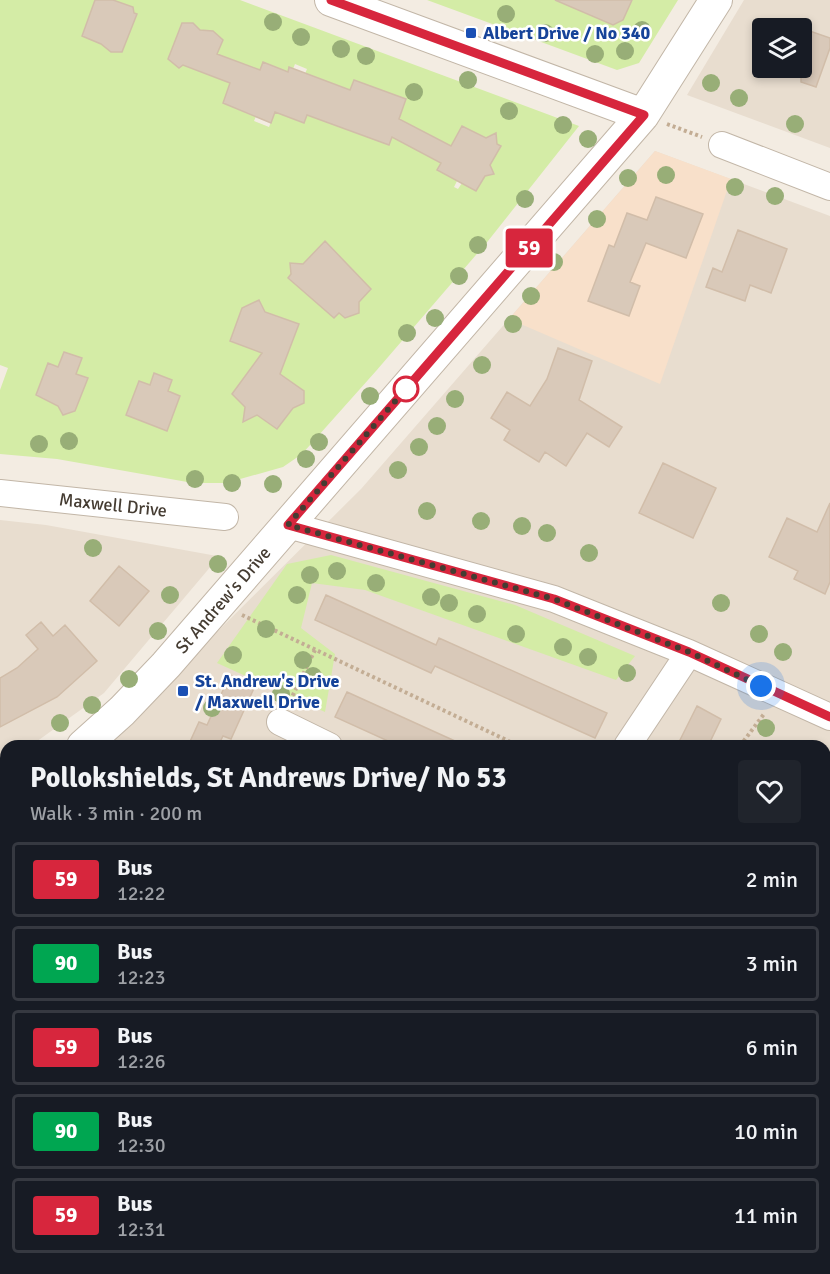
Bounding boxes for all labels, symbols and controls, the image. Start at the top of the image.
map controls [752,18,812,78]
button: layers [752,18,812,78]
place label: Albert Drive / No 340 [483,22,651,44]
marker: Albert Drive / No 340 [464,26,478,40]
line badge: 59 [502,228,556,268]
text: 59 [518,235,540,261]
unlabelled marker [393,376,419,402]
street label: Maxwell Drive [58,488,168,522]
street label: St Andrew's Drive [171,542,275,658]
place label: St. Andrew's Drive / Maxwell Drive [195,670,340,713]
your location [746,671,776,701]
marker: St. Andrew's Drive / Maxwell Drive [176,684,190,698]
button: heart [738,760,801,823]
text: Pollokshields, St Andrews Drive/ No 53 [30,761,507,795]
text: Walk · 3 min · 200 m [30,801,202,826]
text: Bus [117,854,152,881]
text: 59 [55,866,77,892]
text: 2 min [746,866,798,893]
text: 12:22 [117,881,166,906]
text: Bus [117,938,152,965]
text: 90 [55,950,77,976]
text: 3 min [746,950,798,977]
text: 12:23 [117,965,166,990]
text: Bus [117,1022,152,1049]
text: 59 [55,1034,77,1060]
text: 6 min [746,1034,798,1061]
text: 12:26 [117,1049,166,1074]
text: Bus [117,1106,152,1133]
text: 90 [55,1118,77,1144]
text: 10 min [734,1118,798,1145]
text: 12:30 [117,1133,166,1158]
text: Bus [117,1190,152,1217]
text: 59 [55,1202,77,1228]
text: 11 min [734,1202,798,1229]
text: 12:31 [117,1217,166,1242]

